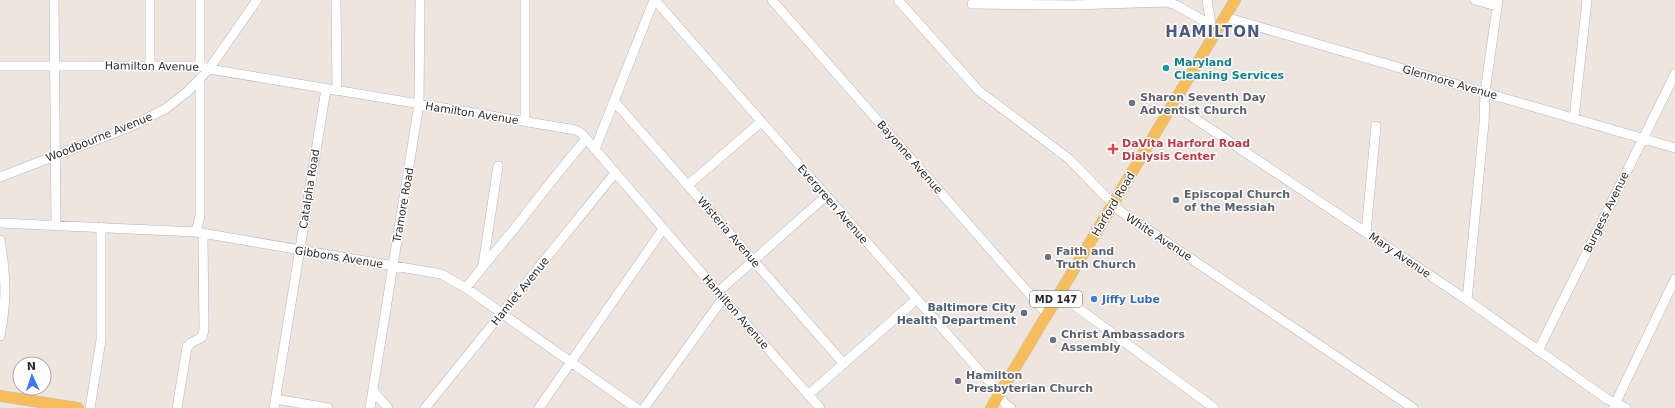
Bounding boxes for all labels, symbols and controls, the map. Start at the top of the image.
district label: HAMILTON [1165,23,1261,41]
place label: Maryland Cleaning Services [1174,56,1285,82]
street label: Hamilton Avenue [105,59,199,74]
marker: Maryland Cleaning Services [1161,63,1171,73]
street label: Glenmore Avenue [1401,63,1499,102]
place label: Sharon Seventh Day Adventist Church [1140,91,1266,117]
marker: Sharon Seventh Day Adventist Church [1127,98,1137,108]
street label: Hamilton Avenue [424,100,520,127]
street label: Woodbourne Avenue [44,110,155,165]
street label: Bayonne Avenue [874,118,945,197]
place label: DaVita Harford Road Dialysis Center [1122,137,1250,163]
marker: DaVita Harford Road Dialysis Center [1107,143,1119,155]
street label: Catalpha Road [297,148,322,230]
street label: Evergreen Avenue [795,162,871,247]
street label: Tramore Road [390,167,416,245]
street label: Burgess Avenue [1581,169,1632,255]
street label: Harford Road [1089,170,1138,239]
place label: Episcopal Church of the Messiah [1184,188,1290,214]
street label: Wisteria Avenue [694,194,763,270]
marker: Episcopal Church of the Messiah [1171,195,1181,205]
street label: White Avenue [1123,211,1194,264]
street label: Mary Avenue [1366,230,1433,281]
street label: Gibbons Avenue [294,244,384,271]
place label: Faith and Truth Church [1056,245,1136,271]
marker: Faith and Truth Church [1043,252,1053,262]
street label: Hamlet Avenue [489,254,552,328]
street label: Hamilton Avenue [700,273,772,352]
road number: MD 147 [1030,291,1082,307]
place label: Jiffy Lube [1101,293,1160,306]
marker: Jiffy Lube [1089,294,1099,304]
place label: Baltimore City Health Department [897,301,1016,327]
marker: Baltimore City Health Department [1019,308,1029,318]
place label: Christ Ambassadors Assembly [1061,328,1185,354]
marker: Christ Ambassadors Assembly [1048,335,1058,345]
north arrow [12,356,52,396]
text: N [27,360,36,373]
place label: Hamilton Presbyterian Church [966,369,1093,395]
marker: Hamilton Presbyterian Church [953,376,963,386]

